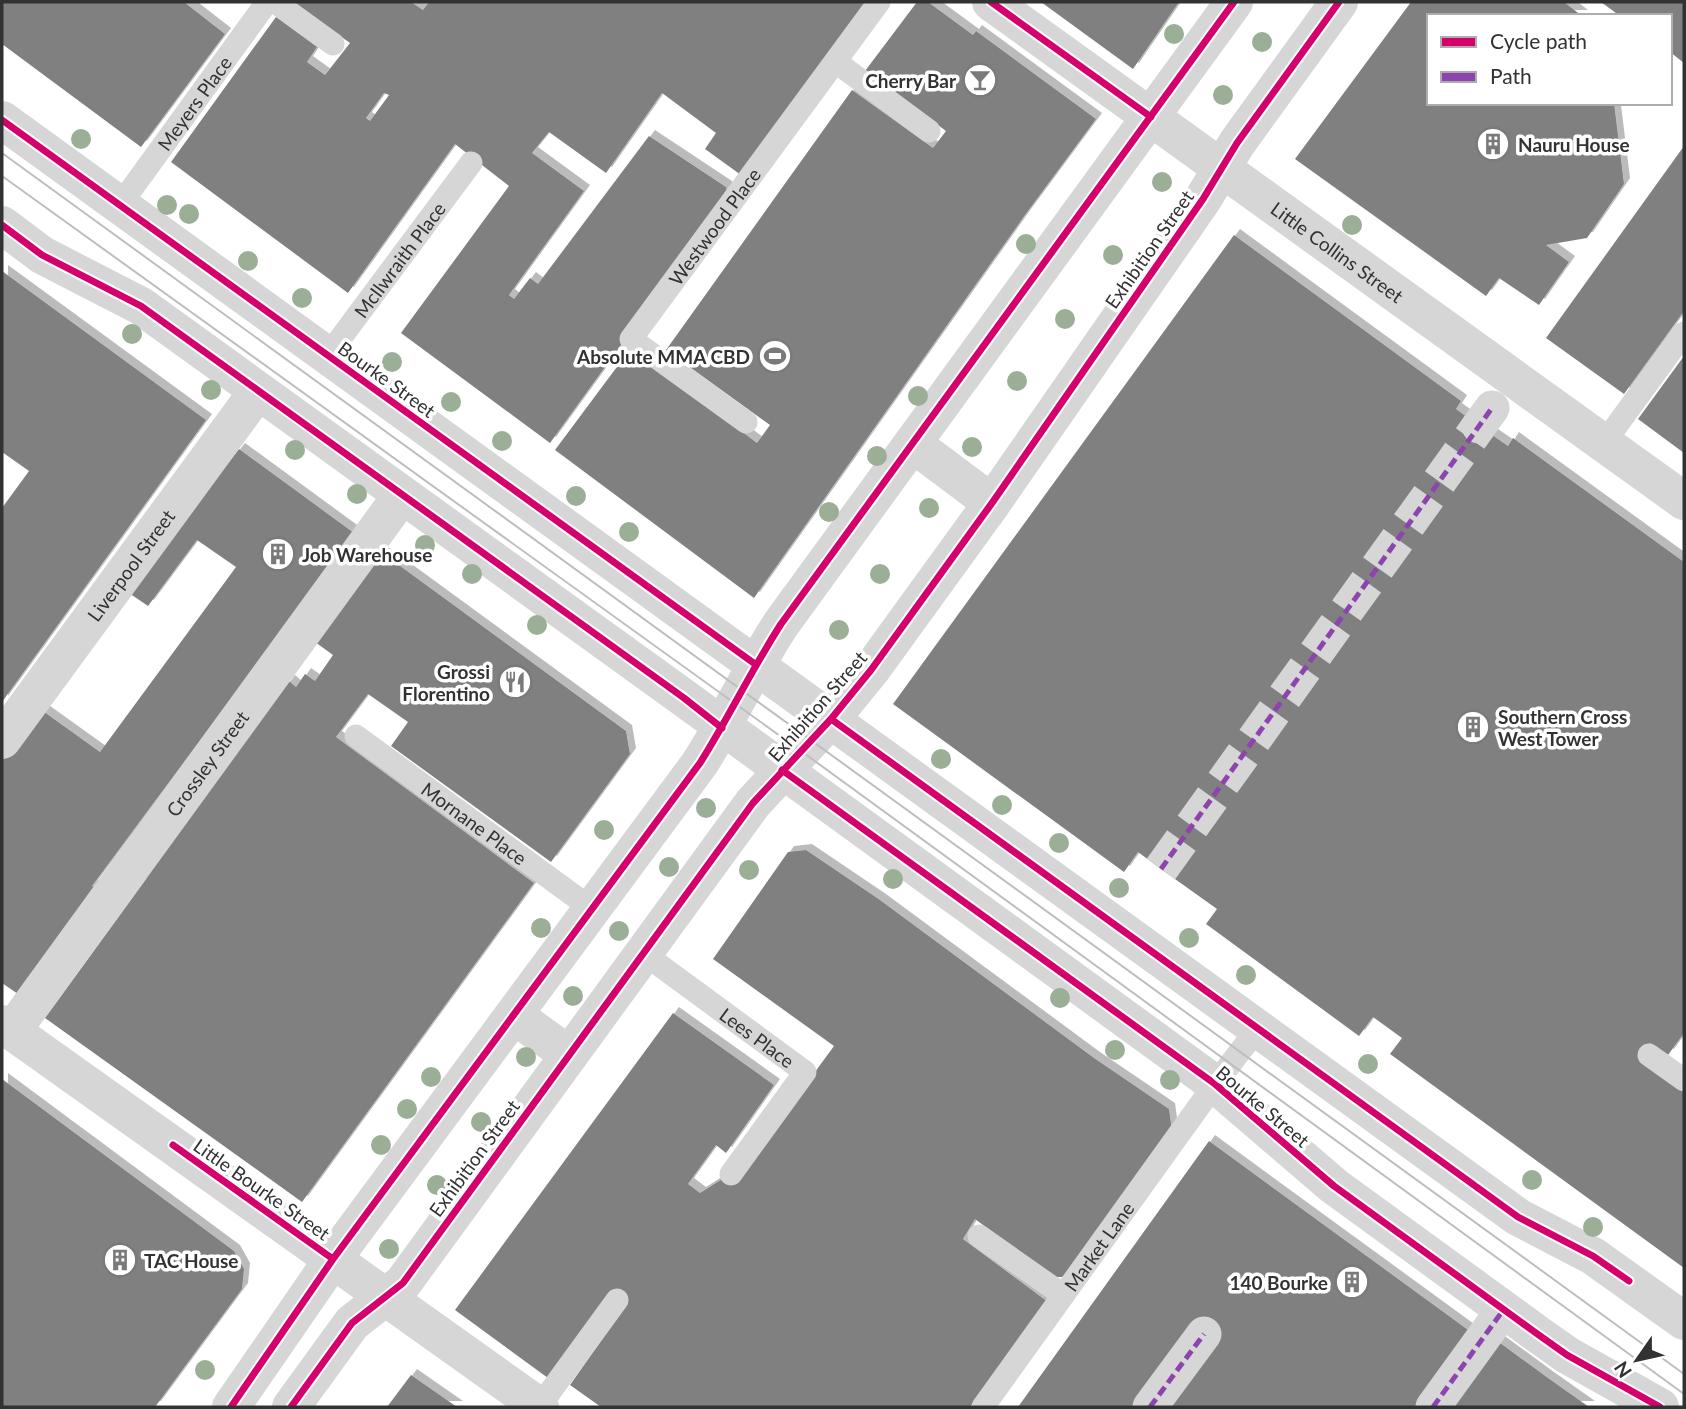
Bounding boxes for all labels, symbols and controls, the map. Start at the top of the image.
legend [1427,14,1672,105]
text: Cycle path [1490,28,1587,53]
street label: Meyers Place [152,51,236,155]
bar icon: Cherry Bar [961,61,999,99]
text: Path [1490,63,1532,88]
place label: Cherry Bar [865,69,957,92]
building icon: Nauru House [1474,125,1512,163]
place label: Nauru House [1518,133,1630,156]
street label: Westwood Place [663,163,765,289]
street label: Exhibition Street [1100,185,1198,312]
street label: Little Collins Street [1267,196,1408,307]
street label: McIlwraith Place [349,197,450,322]
street label: Bourke Street [334,336,440,422]
sports icon: Absolute MMA CBD [756,337,794,375]
place label: Absolute MMA CBD [576,345,750,368]
street label: Liverpool Street [82,505,179,625]
building icon: Job Warehouse [259,535,297,573]
place label: Job Warehouse [302,543,432,566]
street label: Exhibition Street [763,646,871,766]
place label: Grossi Florentino [402,660,490,705]
restaurant icon: Grossi Florentino [496,663,534,701]
place label: Southern Cross West Tower [1498,705,1627,750]
street label: Crossley Street [161,706,253,821]
building icon: Southern Cross West Tower [1454,708,1492,746]
street label: Mornane Place [417,777,532,869]
street label: Lees Place [716,1002,799,1072]
street label: Bourke Street [1212,1060,1314,1152]
street label: Exhibition Street [424,1095,524,1221]
street label: Little Bourke Street [189,1133,335,1245]
street label: Market Lane [1059,1197,1138,1295]
building icon: TAC House [101,1241,139,1279]
place label: TAC House [144,1249,239,1272]
building icon: 140 Bourke [1333,1263,1371,1301]
place label: 140 Bourke [1229,1271,1328,1294]
north arrow [1602,1325,1672,1395]
text: N [1609,1357,1636,1382]

